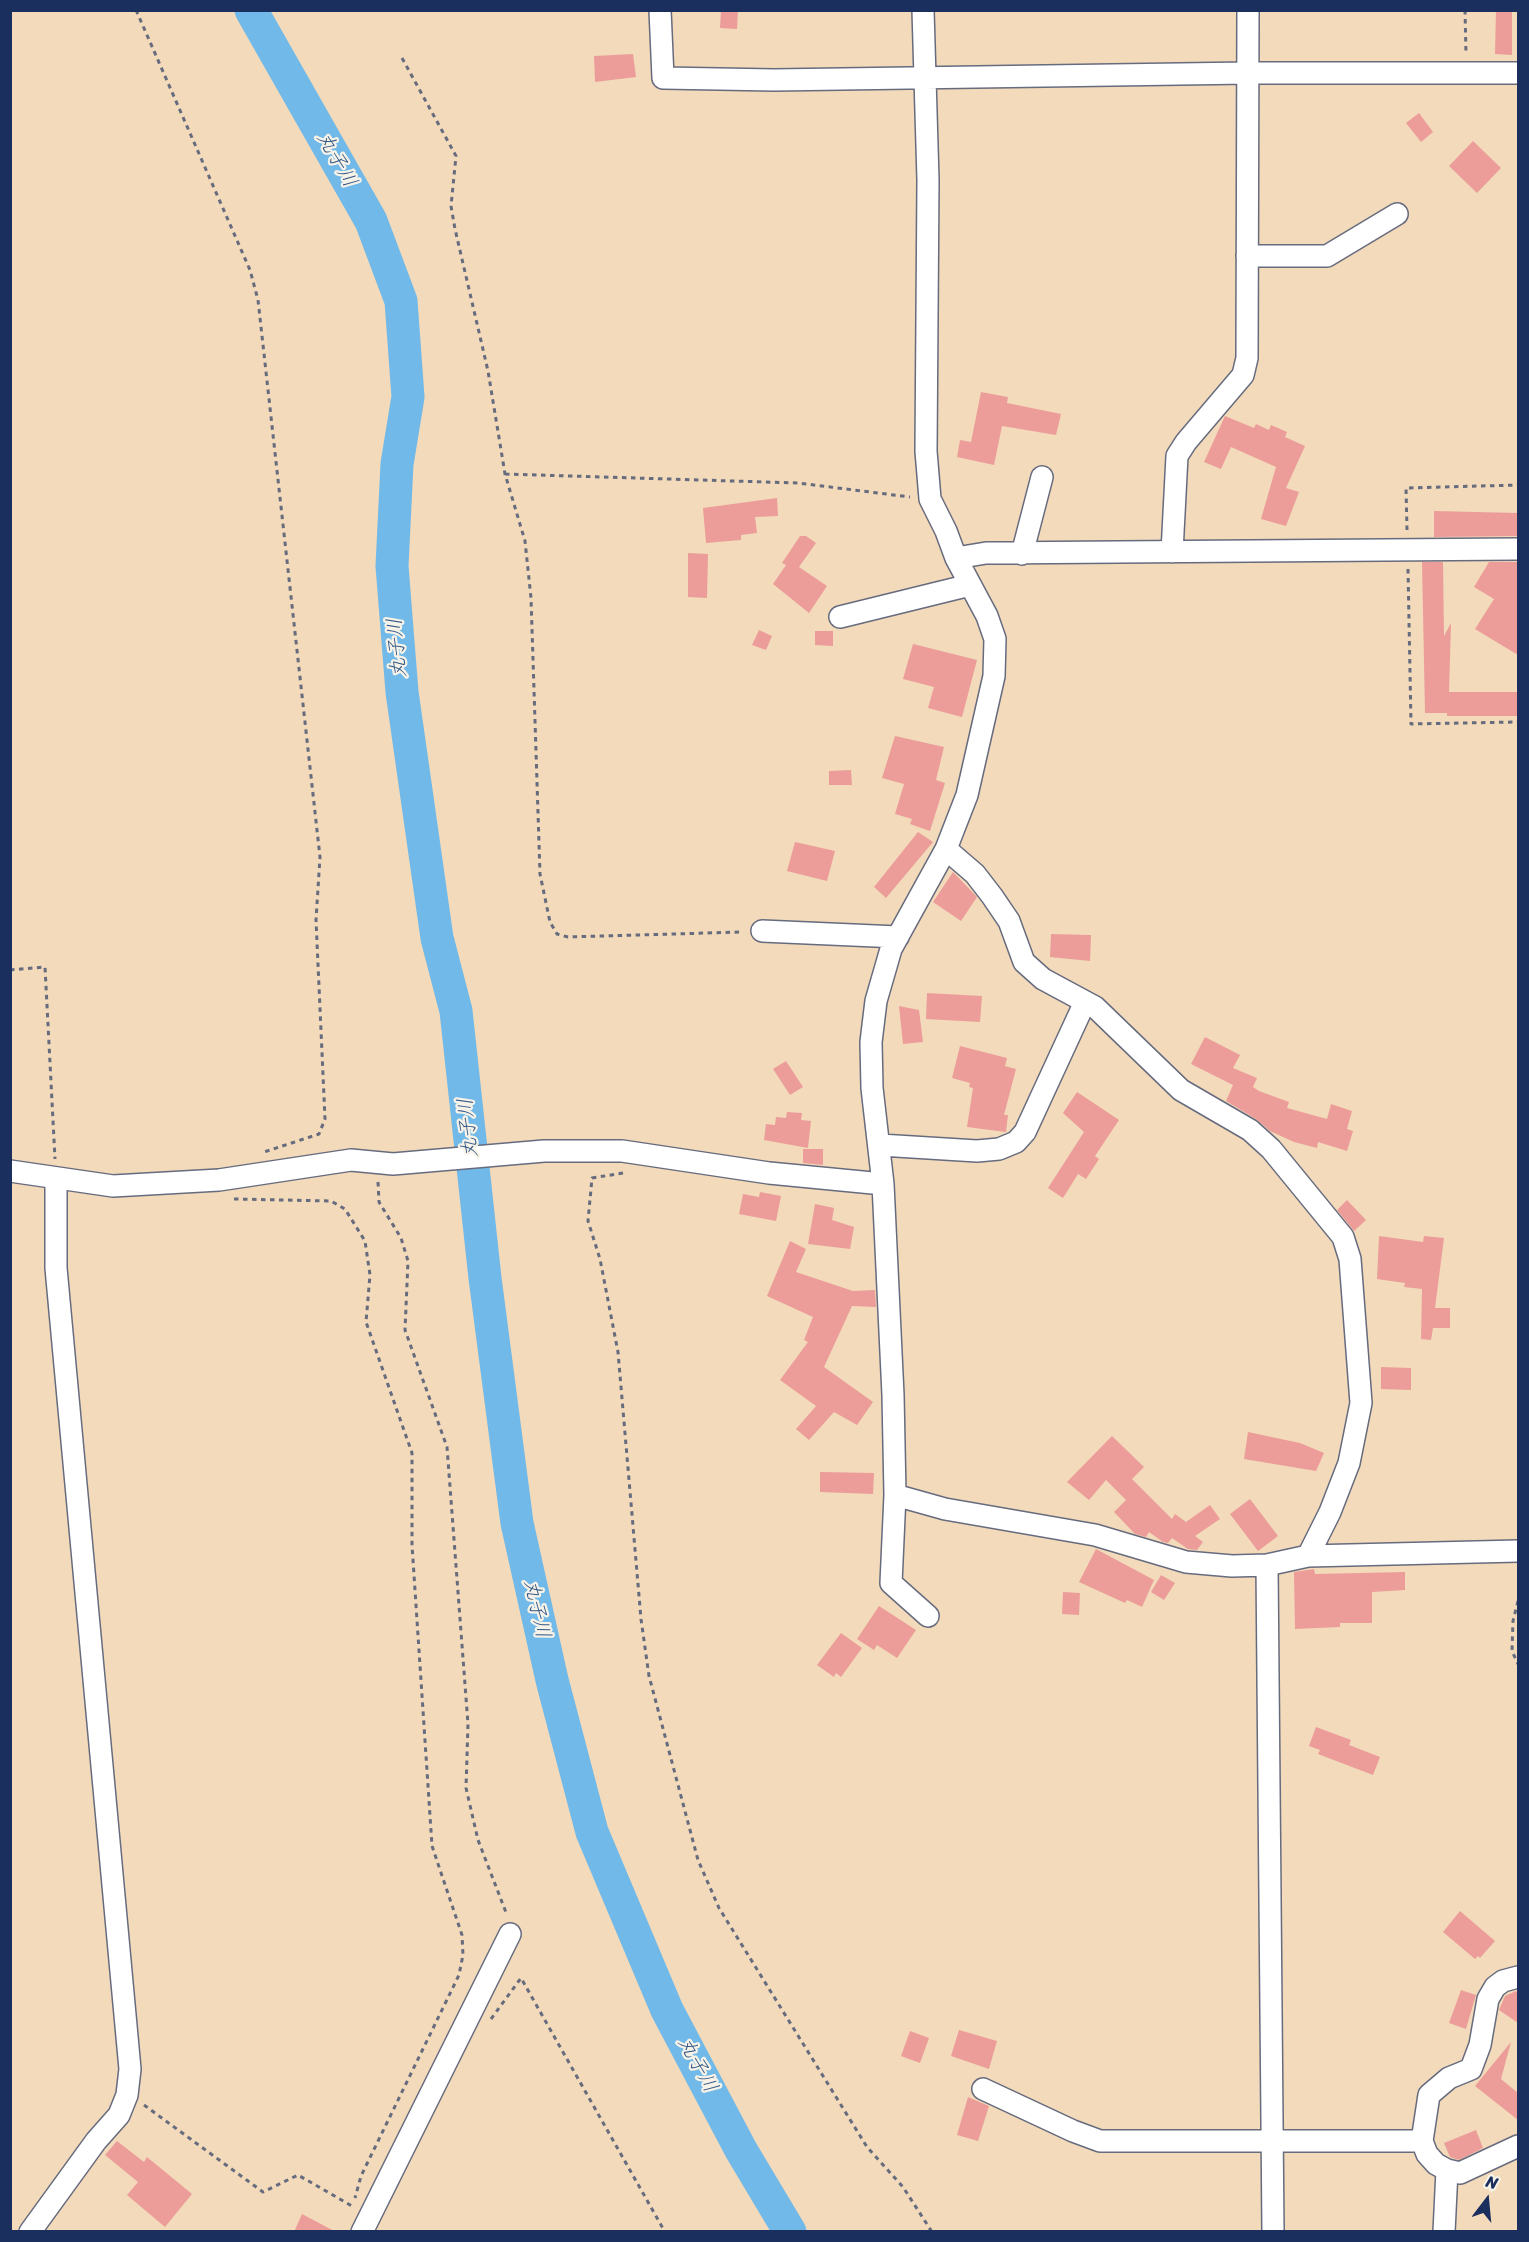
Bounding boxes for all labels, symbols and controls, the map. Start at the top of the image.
water label: 丸子川 [311,128,361,192]
water label: 丸子川 [383,617,413,679]
water label: 丸子川 [454,1097,484,1159]
water label: 丸子川 [518,1577,554,1641]
water label: 丸子川 [672,2033,722,2097]
text: N [1483,2167,1501,2198]
north arrow [1457,2170,1517,2230]

